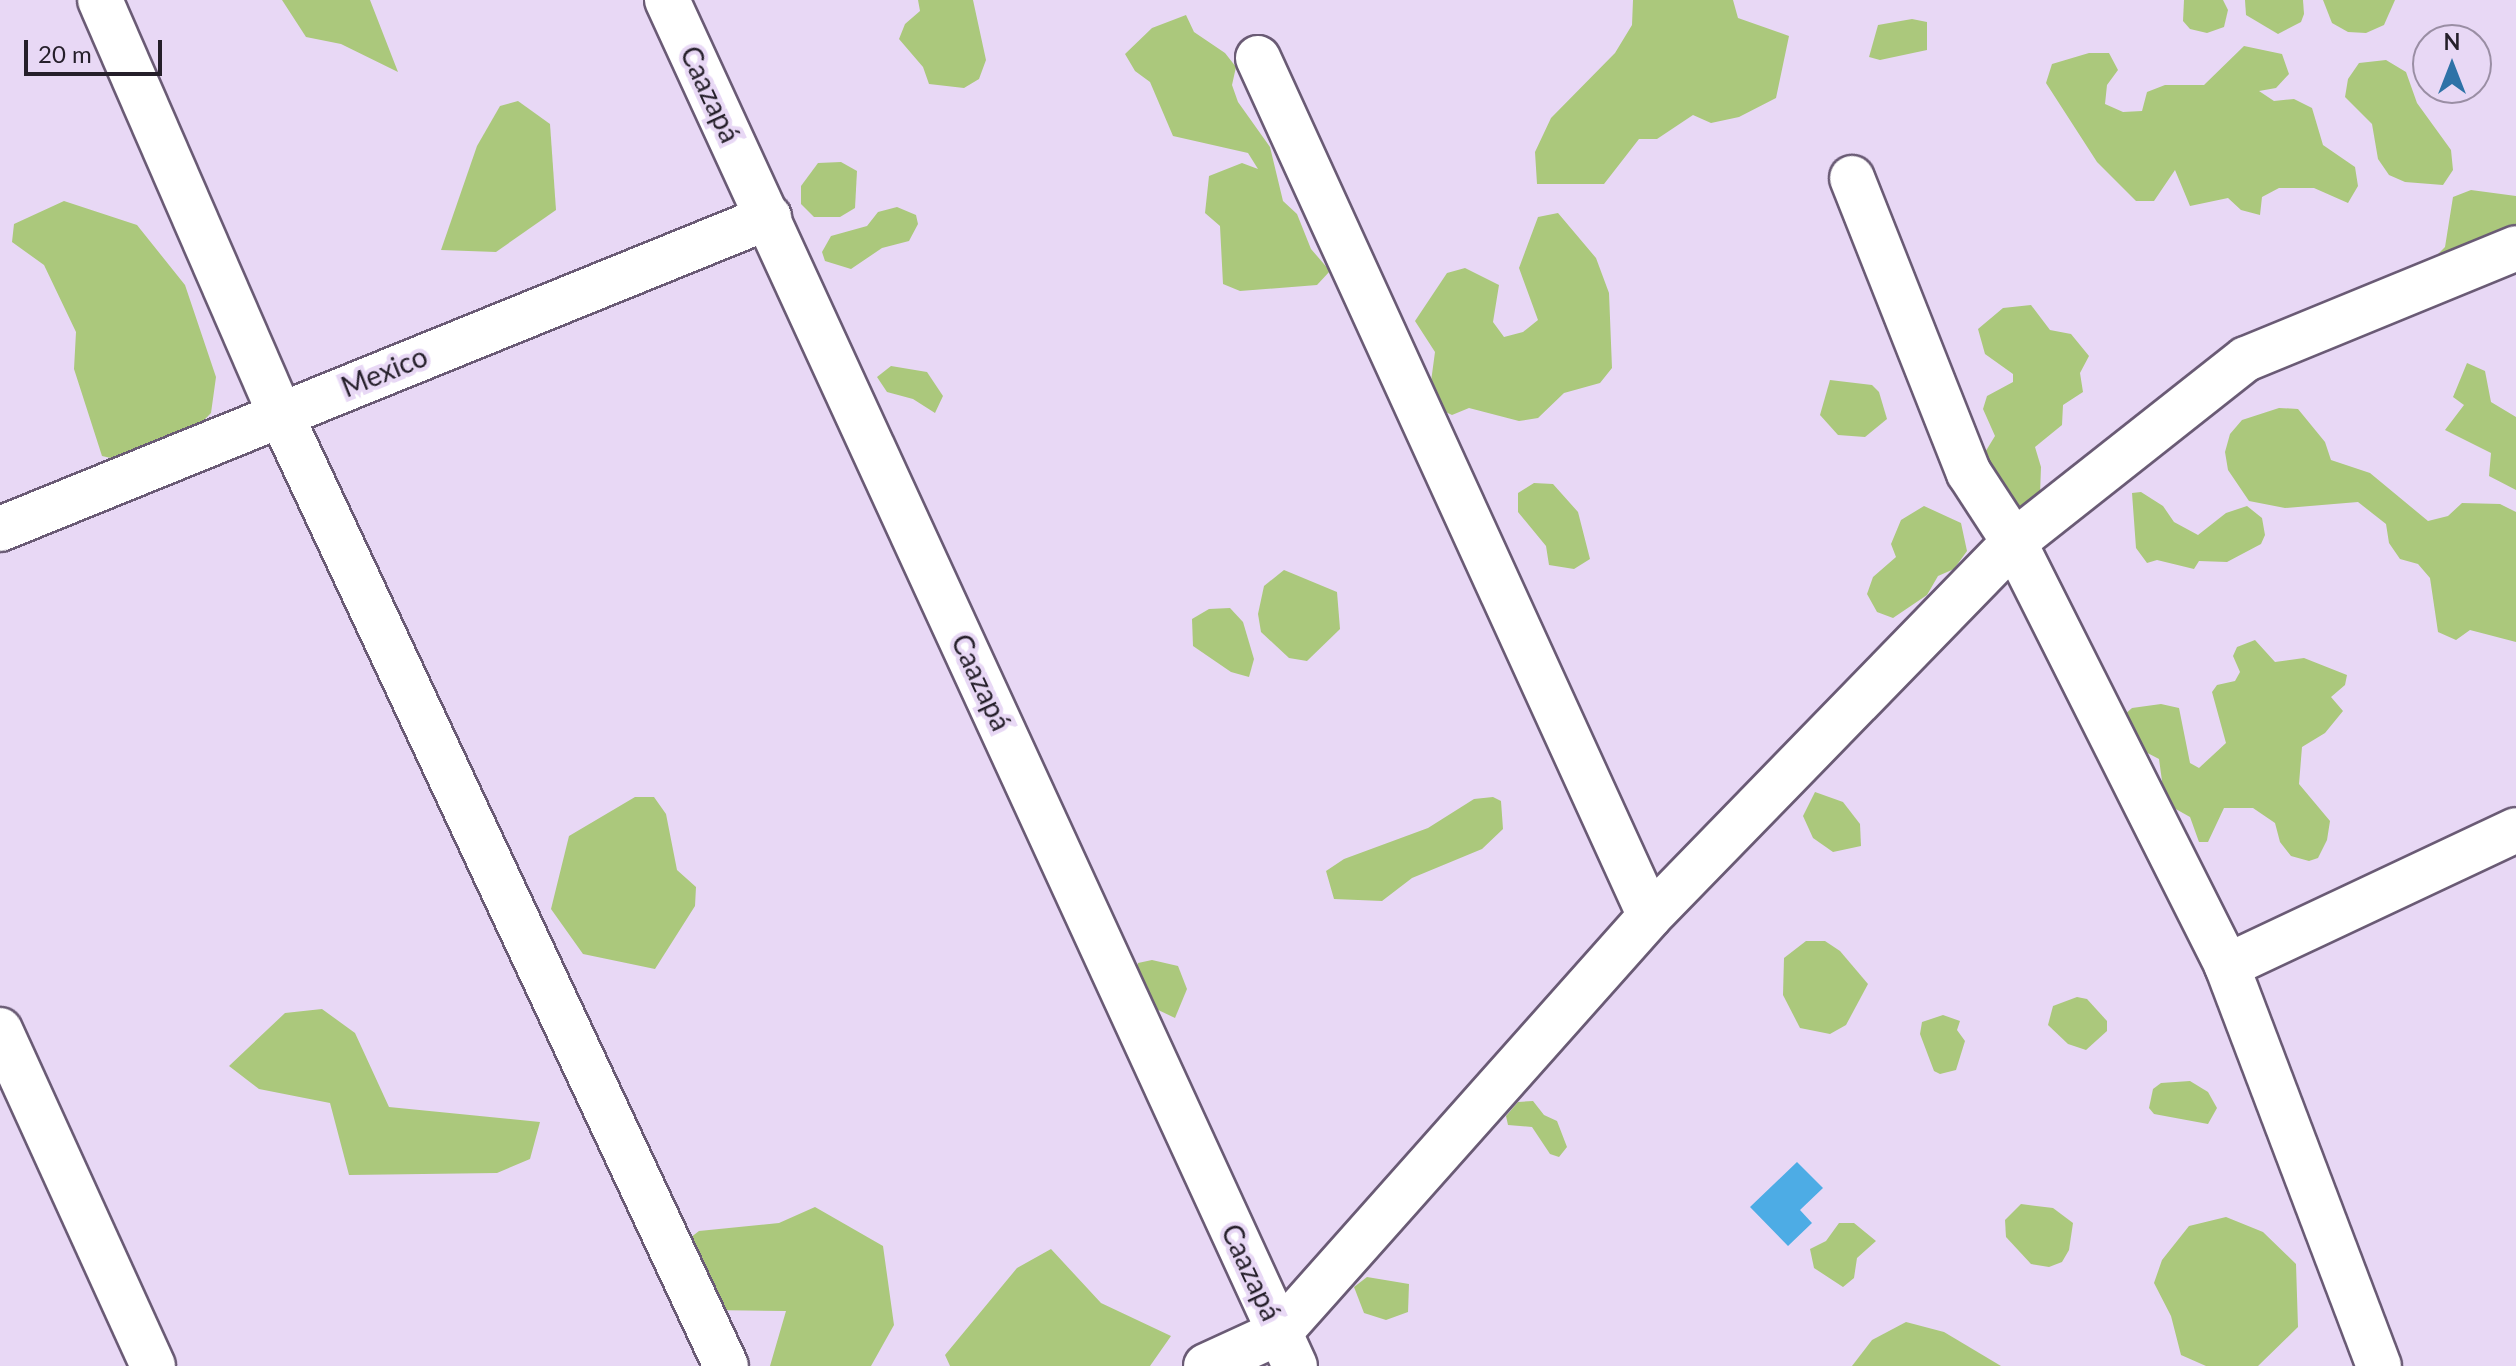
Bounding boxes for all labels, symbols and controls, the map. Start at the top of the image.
scale bar [28,24,166,74]
north arrow [2412,24,2492,104]
text: N [2444,28,2460,55]
text: 20 m [38,39,92,68]
street label: Caazapá [674,40,748,148]
street label: Mexico [336,339,432,403]
street label: Caazapá [945,628,1019,736]
street label: Caazapá [1215,1218,1289,1326]

